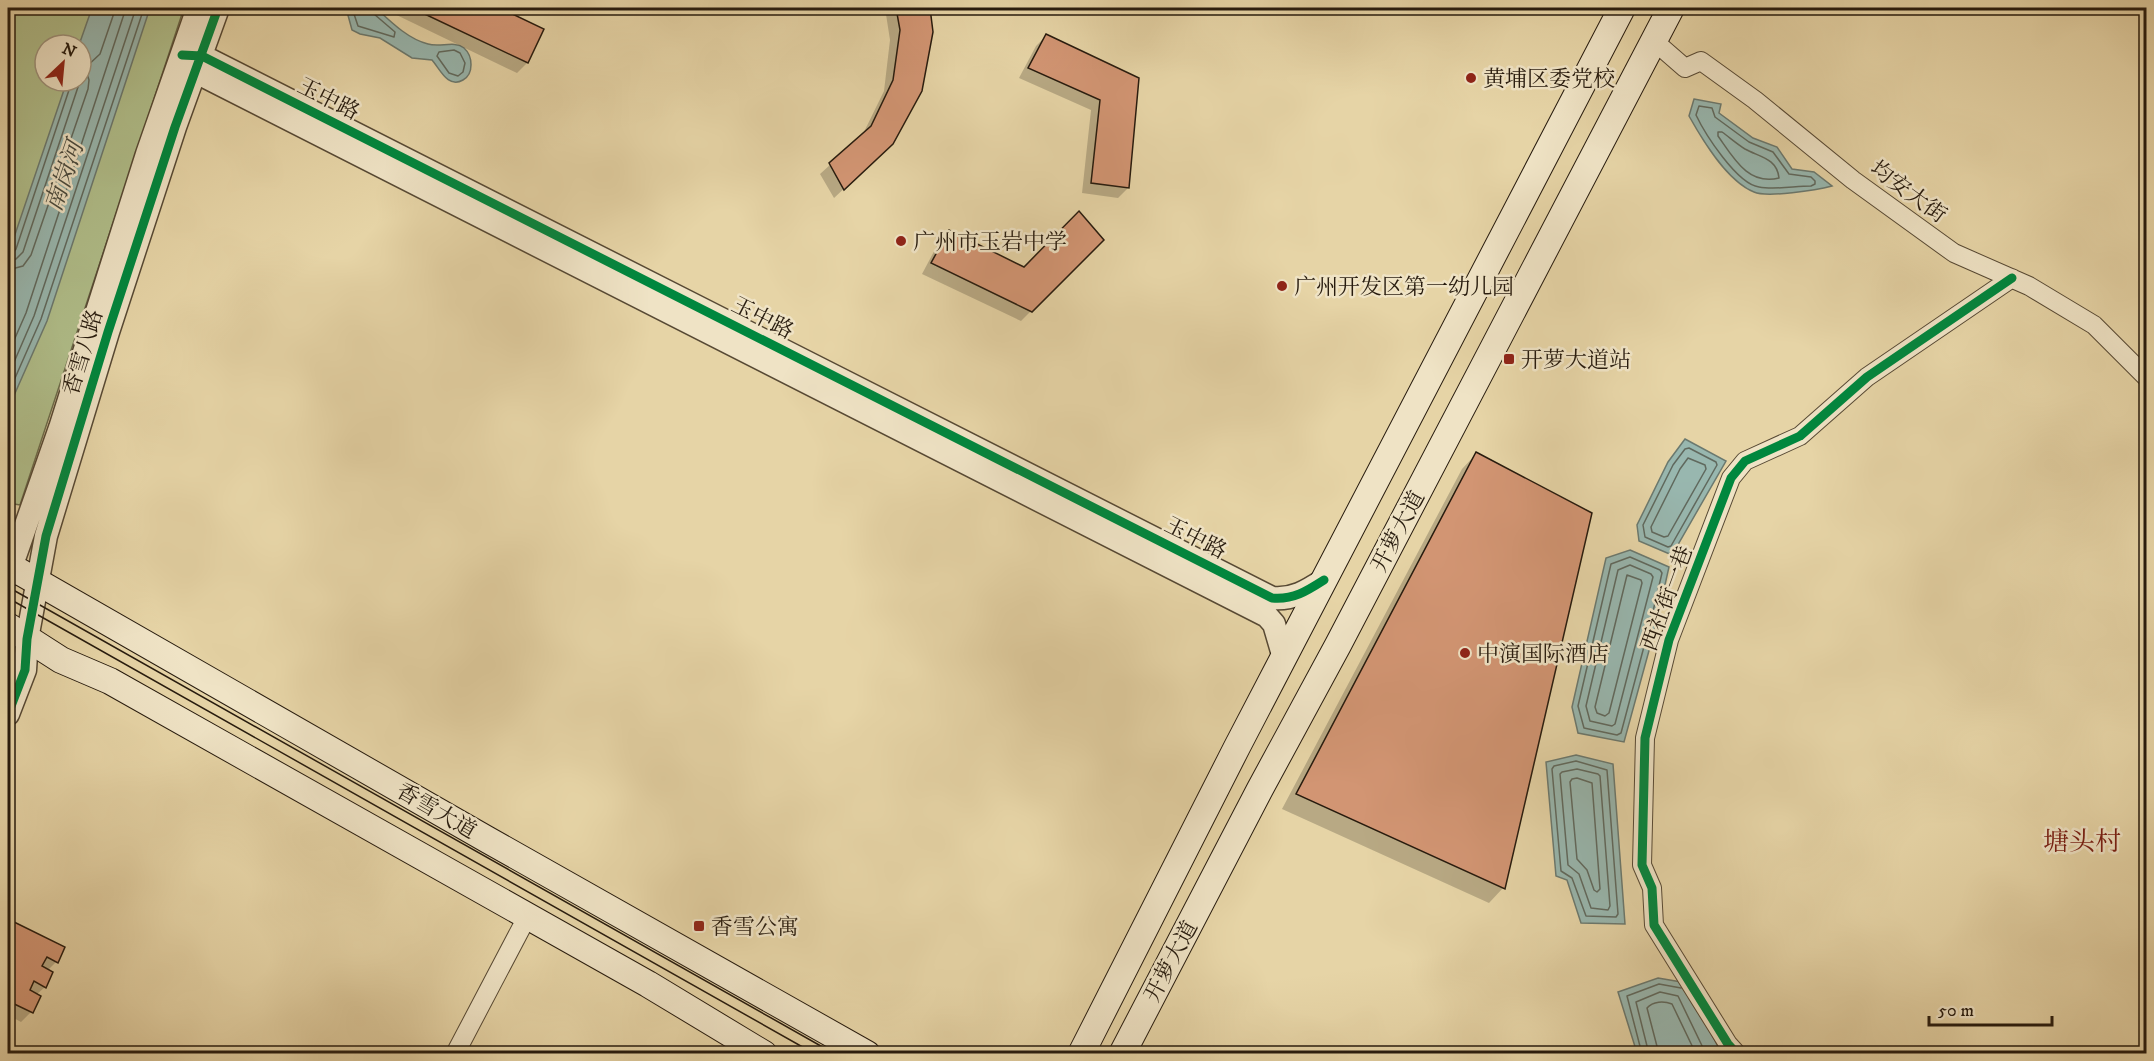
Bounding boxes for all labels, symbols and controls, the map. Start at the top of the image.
north arrow [33,33,93,93]
text: N [59,39,79,62]
place label: 黄埔区委党校 [1483,66,1615,93]
marker: 黄埔区委党校 [1464,71,1478,85]
street label: 玉中路 [293,72,364,126]
water label: 南岗河 [39,134,92,215]
street label: 均安大街 [1865,155,1952,229]
place label: 广州市玉岩中学 [913,229,1067,256]
marker: 广州市玉岩中学 [894,234,908,248]
place label: 广州开发区第一幼儿园 [1294,274,1514,301]
marker: 广州开发区第一幼儿园 [1275,279,1289,293]
street label: 玉中路 [727,291,798,345]
street label: 香雪八路 [58,306,109,398]
place label: 开萝大道站 [1521,347,1631,374]
marker: 开萝大道站 [1502,352,1516,366]
street label: 开萝大道 [1366,487,1431,577]
street label: 玉中路 [1160,511,1231,565]
street label: 西社街一巷 [1636,542,1699,655]
place label: 中演国际酒店 [1477,641,1609,668]
marker: 中演国际酒店 [1458,646,1472,660]
street label: 香雪大道 [391,778,481,845]
district label: 塘头村 [2043,826,2121,859]
place label: 香雪公寓 [711,914,799,941]
street label: 开萝大道 [1139,917,1204,1007]
marker: 香雪公寓 [692,919,706,933]
scale bar [1929,989,2052,1027]
text: 50 m [1938,1000,1974,1022]

